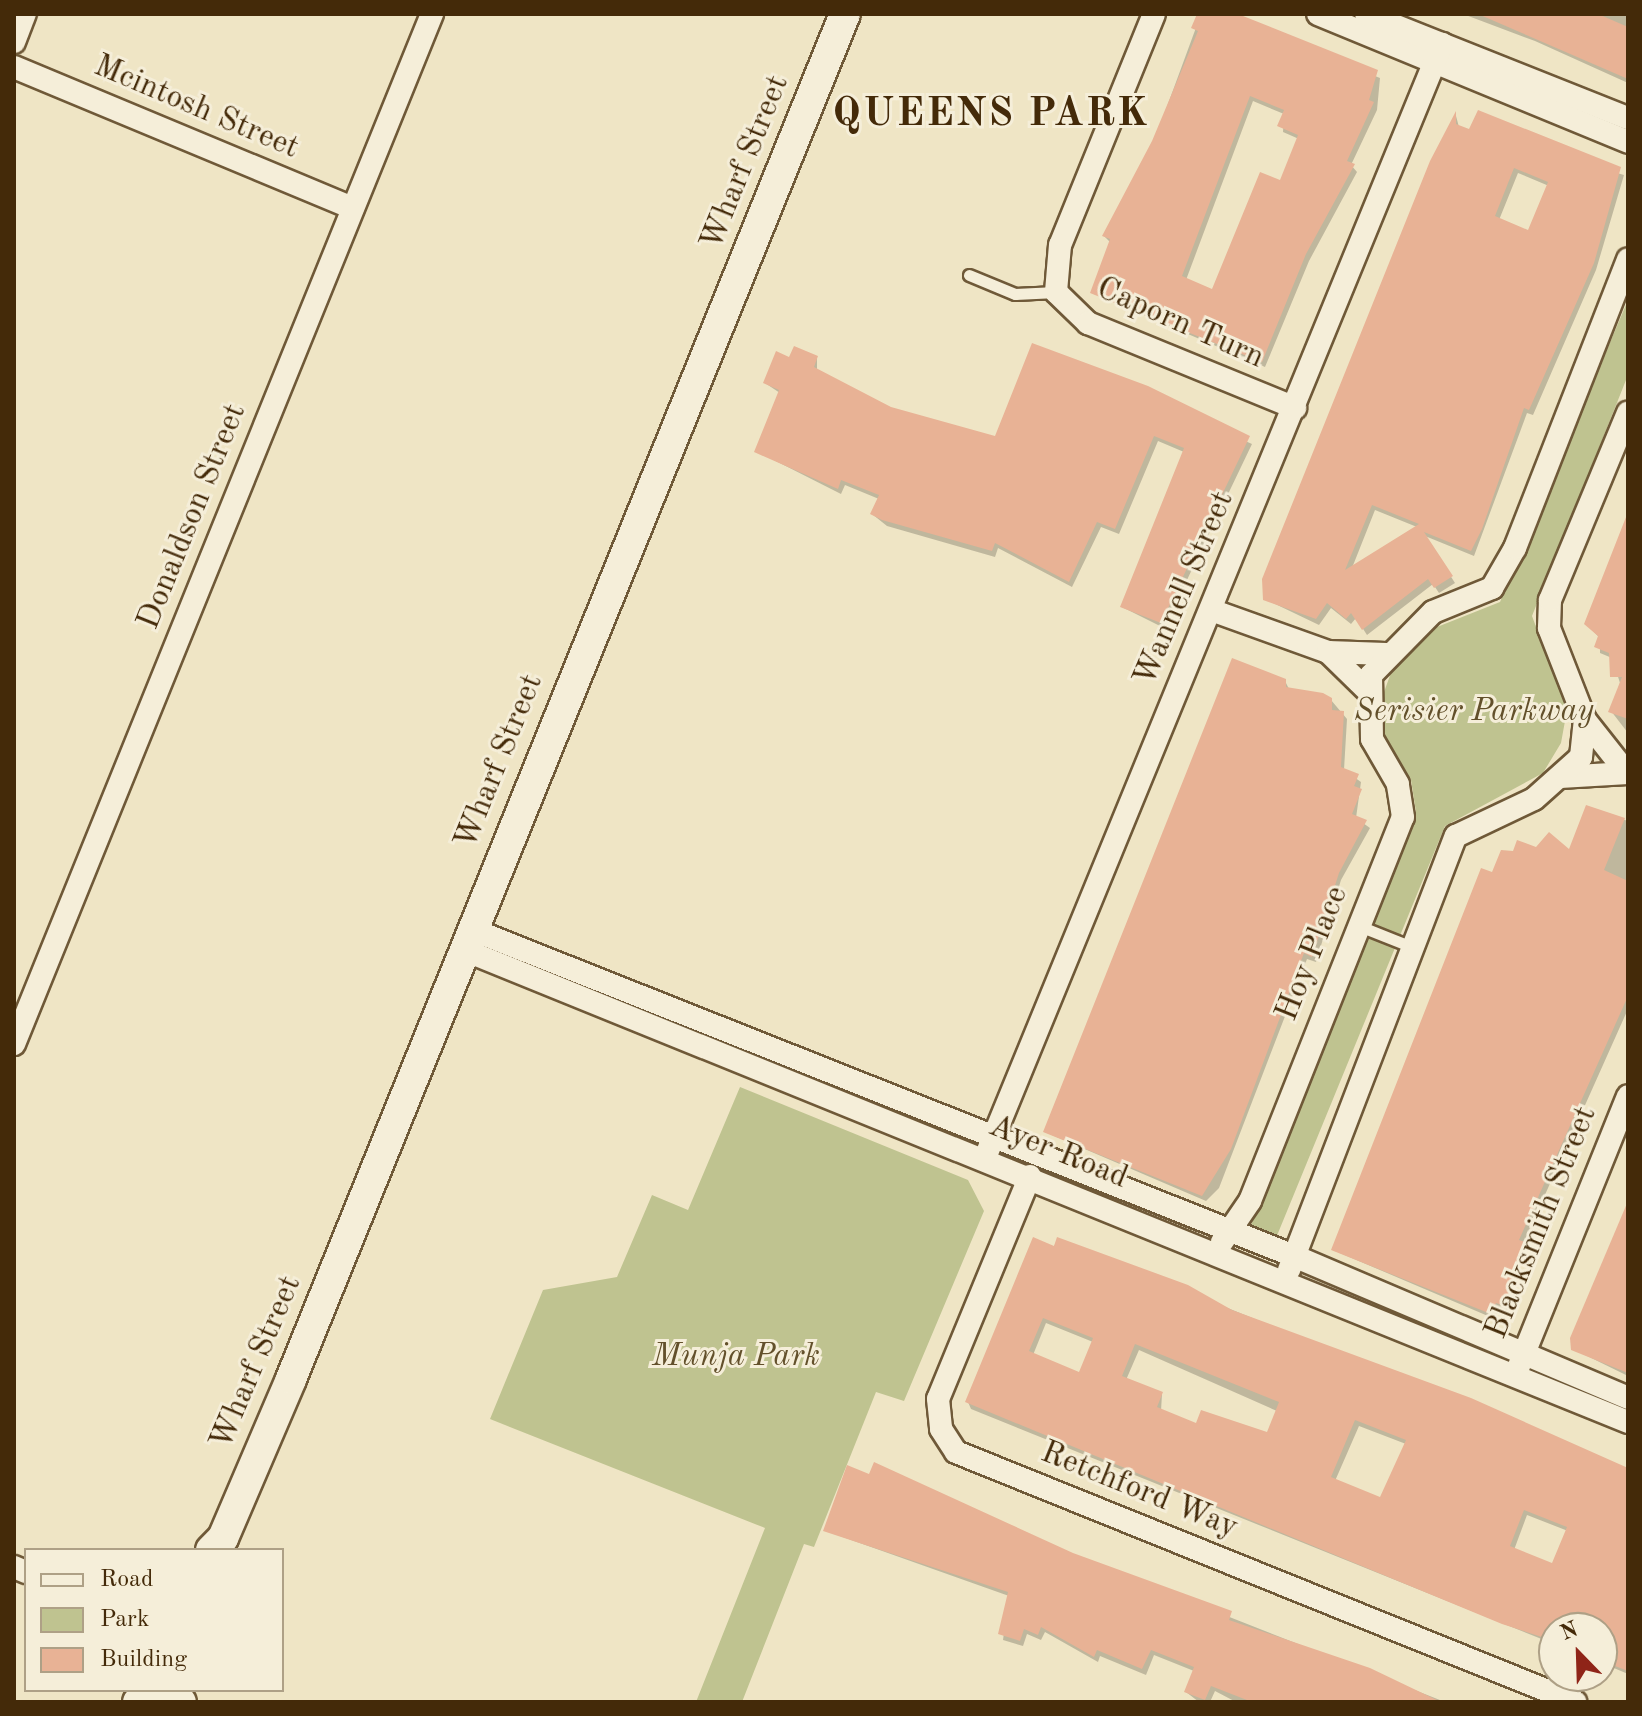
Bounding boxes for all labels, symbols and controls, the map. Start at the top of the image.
street label: Mcintosh Street [88,48,304,168]
street label: Wharf Street [694,70,798,256]
district label: QUEENS PARK [832,91,1150,139]
street label: Caporn Turn [1090,270,1270,378]
street label: Donaldson Street [130,399,256,635]
street label: Wannell Street [1127,486,1243,692]
street label: Wharf Street [448,669,552,855]
park label: Serisier Parkway [1354,693,1594,731]
street label: Hoy Place [1269,881,1357,1027]
street label: Blacksmith Street [1478,1101,1606,1345]
street label: Ayer Road [983,1108,1133,1198]
street label: Wharf Street [203,1270,311,1456]
park label: Munja Park [652,1338,820,1376]
street label: Retchford Way [1035,1434,1243,1548]
legend [24,1548,284,1692]
text: Road [100,1568,153,1592]
text: Park [100,1608,149,1632]
north arrow [1538,1612,1618,1692]
text: N [1557,1618,1581,1645]
text: Building [100,1648,187,1672]

